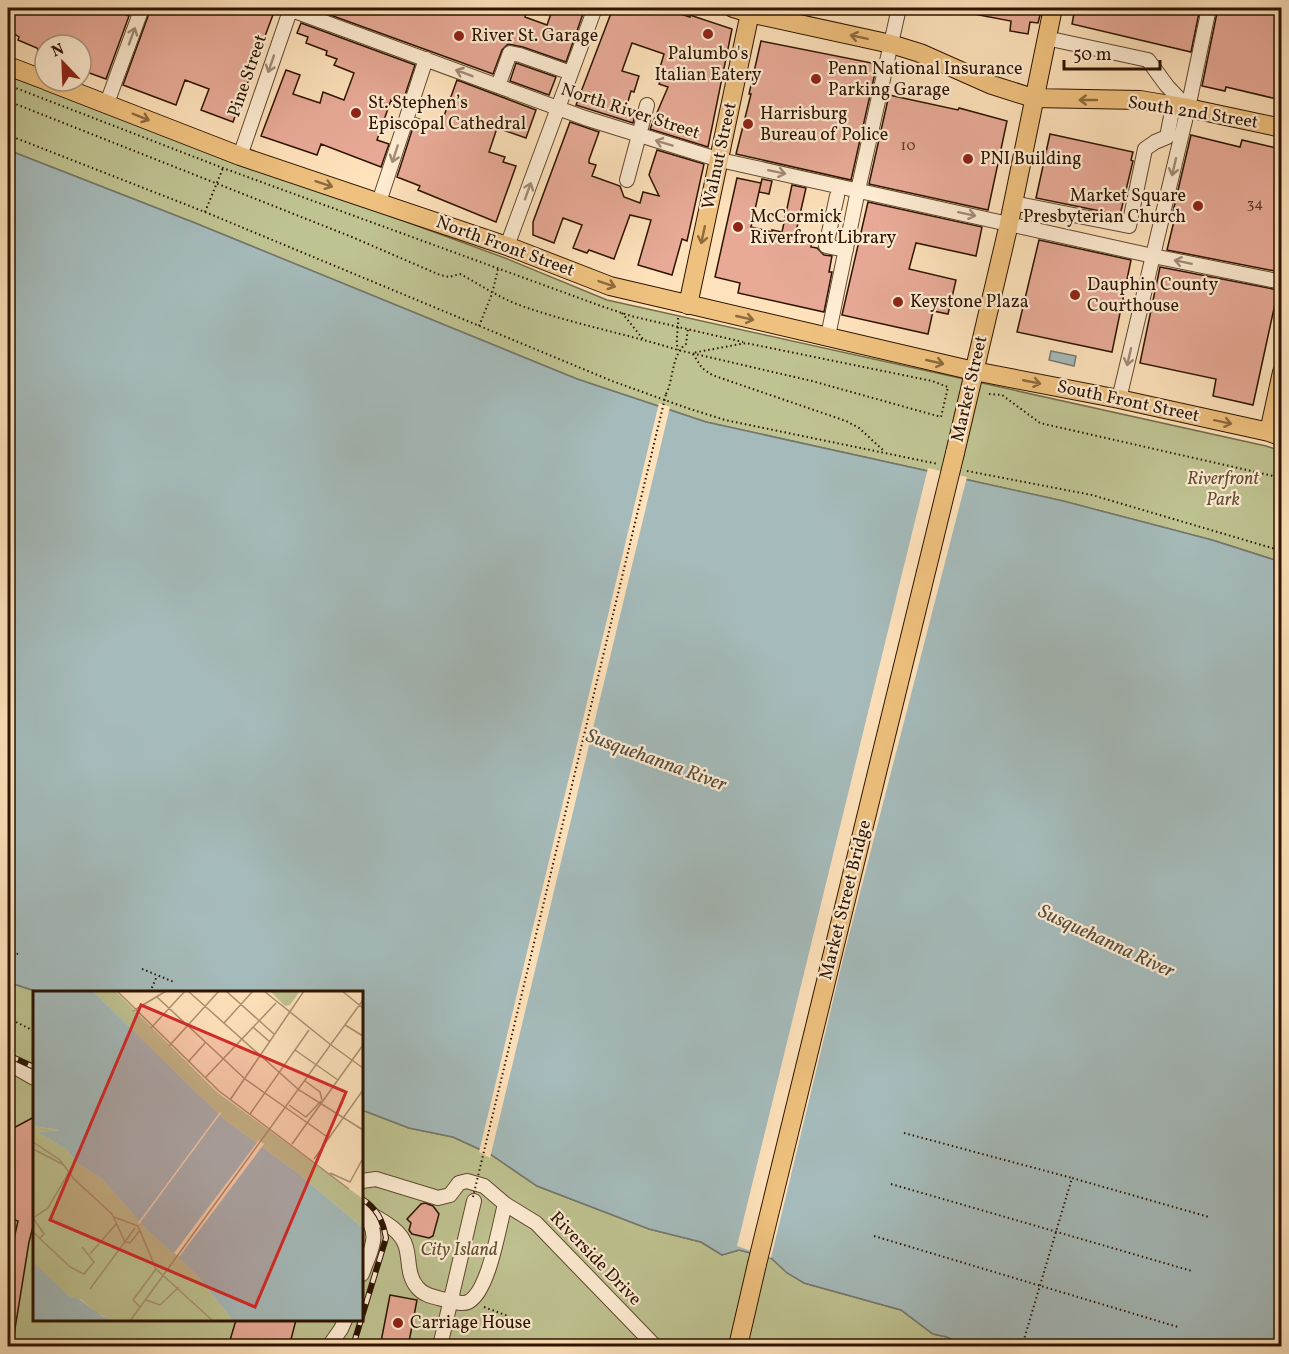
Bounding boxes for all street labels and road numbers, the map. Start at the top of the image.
street label: Pine Street [222,31,274,121]
street label: North River Street [557,78,703,146]
street label: South 2nd Street [1126,90,1260,136]
street label: Walnut Street [696,100,744,212]
street label: North Front Street [432,210,578,284]
street label: Market Street [946,333,994,445]
street label: South Front Street [1055,375,1201,429]
street label: Market Street Bridge [814,817,878,983]
street label: Riverside Drive [543,1206,647,1312]

